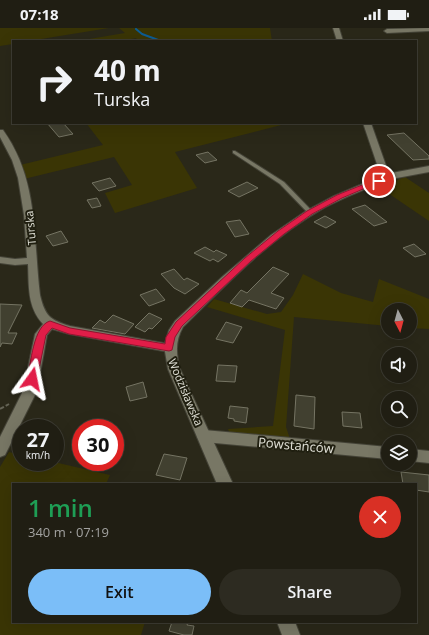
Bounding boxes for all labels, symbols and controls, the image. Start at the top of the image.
text: 07:18 [20,4,59,24]
text: 40 m [94,51,161,89]
icon: right [28,56,80,108]
text: Turska [94,87,150,111]
pin [362,164,396,198]
icon: arrive [368,170,390,192]
street label: Turska [21,210,39,246]
north arrow [381,303,417,339]
map controls [381,303,417,471]
button: sound [381,347,417,383]
street label: Wodzisławska [165,356,207,428]
position arrow [11,358,53,400]
button: search [381,391,417,427]
speed limit sign: 30 [72,419,124,471]
text: 27 [27,426,49,453]
street label: Powstańców [257,433,335,457]
button: layers [381,435,417,471]
text: km/h [26,448,50,462]
text: 1 min [28,491,93,524]
button: close [359,496,401,538]
text: 340 m · 07:19 [28,523,109,541]
button: Exit [28,569,211,615]
button: Share [219,569,401,615]

